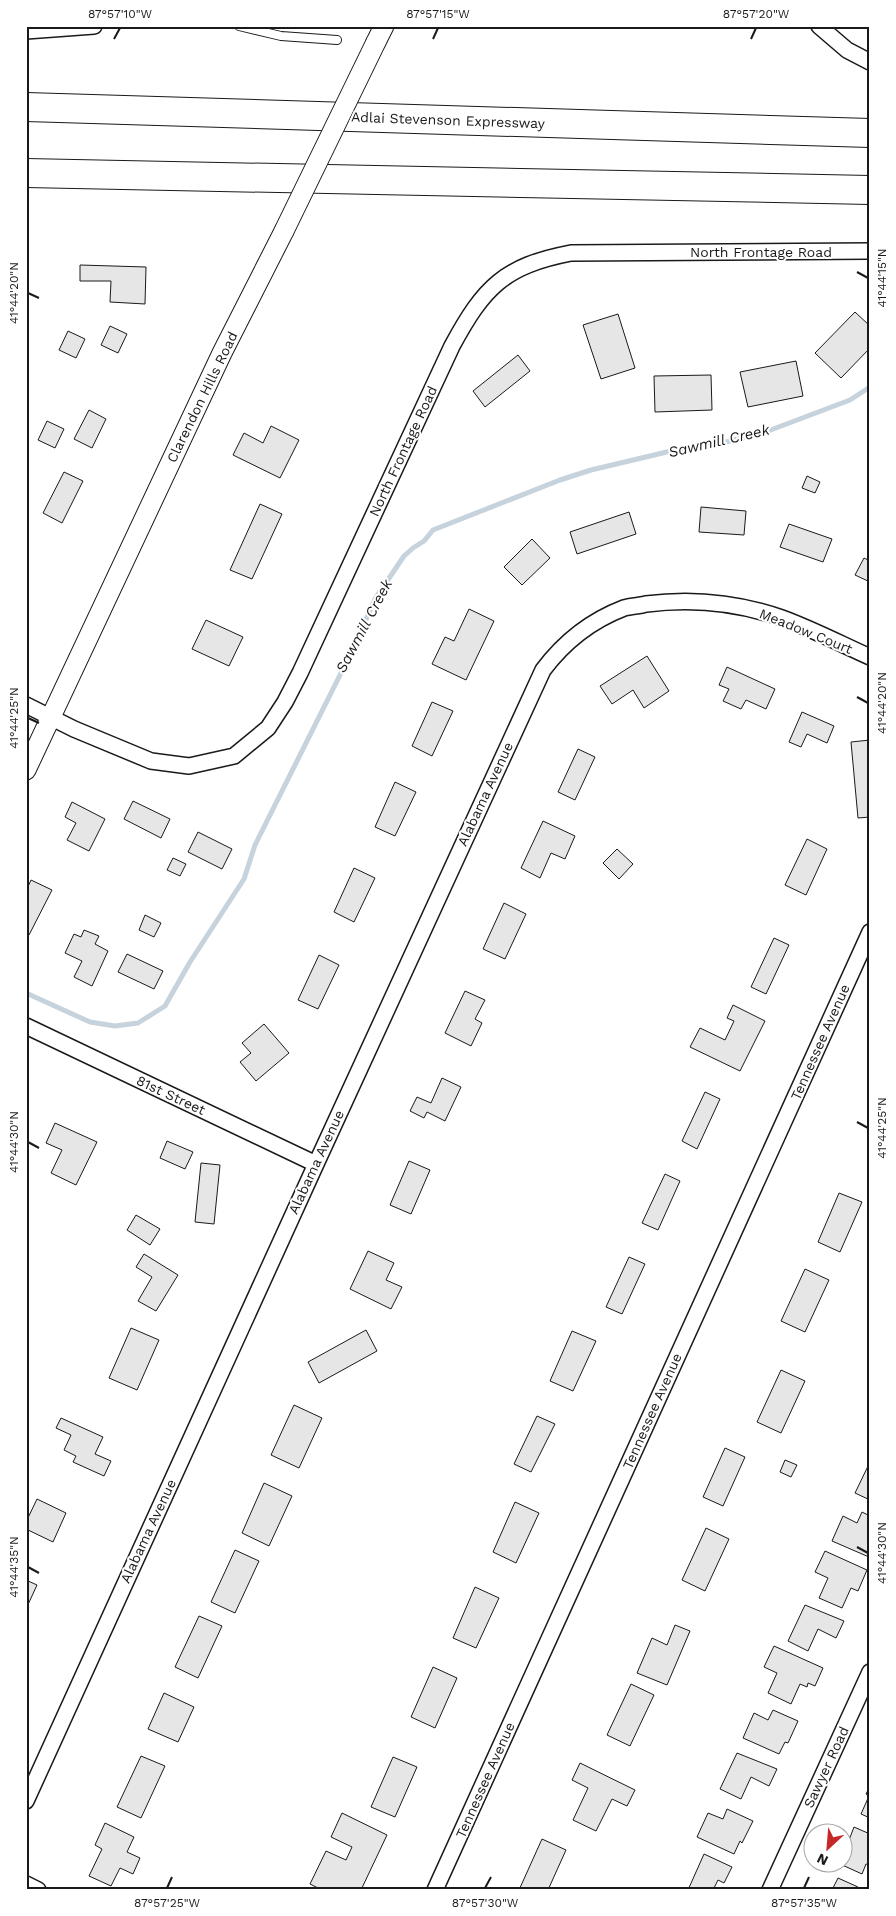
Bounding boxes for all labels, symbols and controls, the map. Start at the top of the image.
text: 87°57'10"W [88,7,153,21]
text: 87°57'15"W [406,7,470,21]
text: 87°57'20"W [723,7,790,21]
street label: Adlai Stevenson Expressway [351,109,546,131]
street label: North Frontage Road [690,244,832,260]
text: 41°44'15"N [875,248,889,308]
text: 41°44'20"N [7,262,21,324]
street label: Clarendon Hills Road [163,329,241,465]
street label: North Frontage Road [366,383,440,519]
water label: Sawmill Creek [667,420,772,461]
water label: Sawmill Creek [332,575,397,676]
street label: Meadow Court [757,605,855,657]
text: 41°44'20"N [875,672,889,734]
text: 41°44'25"N [7,687,21,749]
street label: Alabama Avenue [454,739,516,849]
street label: Tennessee Avenue [787,982,853,1102]
street label: 81st Street [134,1072,208,1118]
text: 41°44'25"N [875,1097,889,1159]
street label: Alabama Avenue [285,1107,347,1217]
text: 41°44'30"N [7,1111,21,1173]
street label: Tennessee Avenue [619,1351,685,1471]
street label: Alabama Avenue [117,1476,179,1586]
text: 41°44'30"N [875,1522,889,1584]
text: 41°44'35"N [7,1536,21,1598]
street label: Tennessee Avenue [452,1720,518,1840]
street label: Sawyer Road [800,1724,852,1810]
north arrow [804,1824,854,1874]
text: N [814,1850,830,1869]
text: 87°57'25"W [134,1896,200,1910]
text: 87°57'30"W [452,1896,519,1910]
text: 87°57'35"W [771,1896,837,1910]

